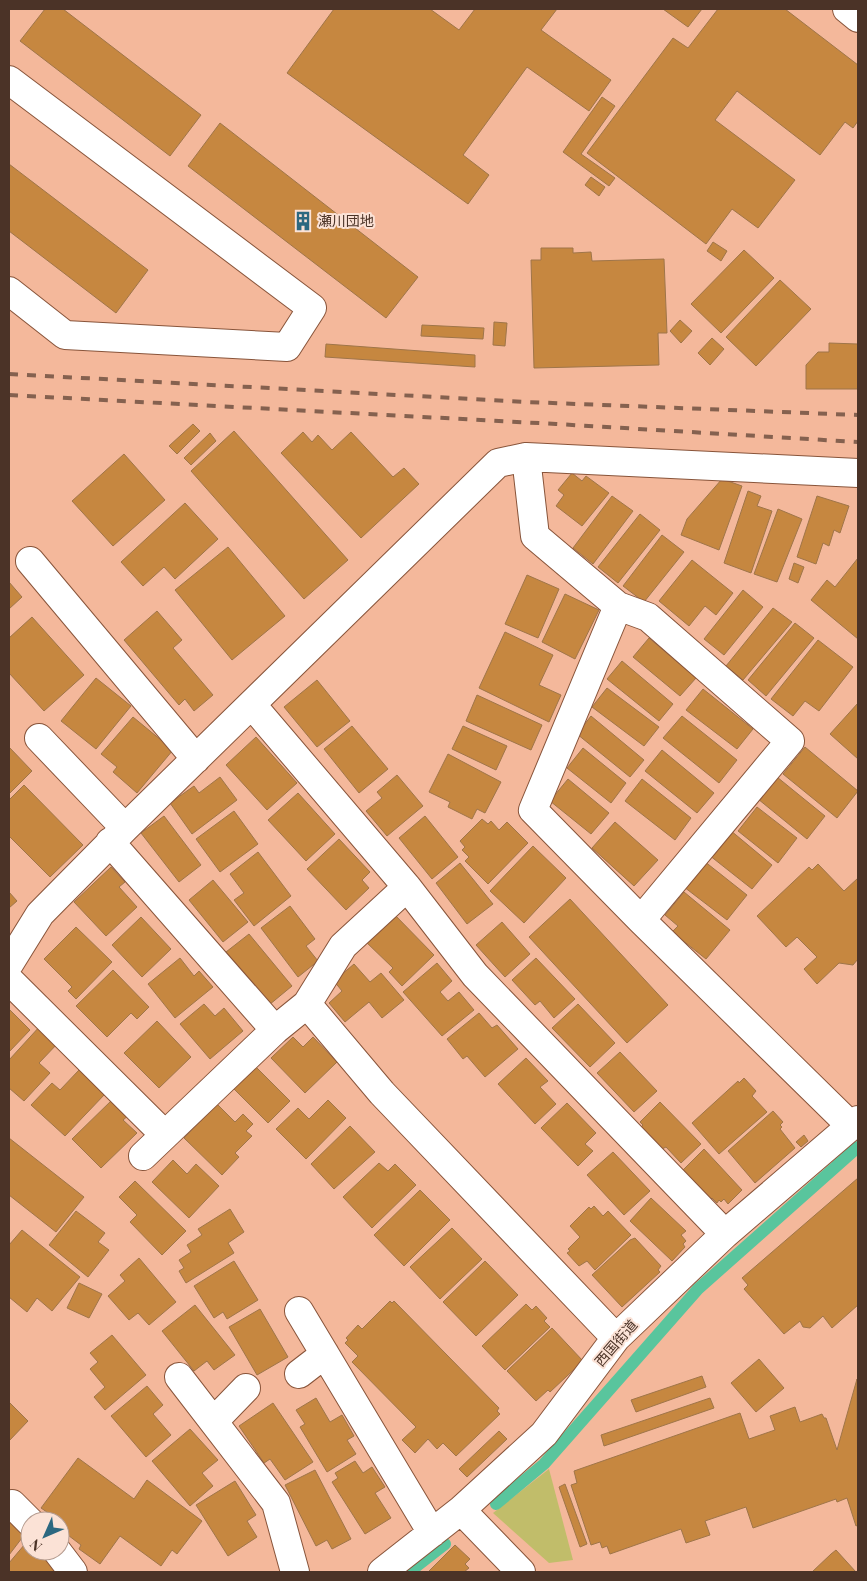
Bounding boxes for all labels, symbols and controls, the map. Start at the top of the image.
building icon: 瀬川団地 [292,210,314,232]
place label: 瀬川団地 [318,211,374,230]
street label: 西国街道 [590,1315,641,1370]
north arrow [20,1511,70,1561]
text: N [25,1535,46,1556]

